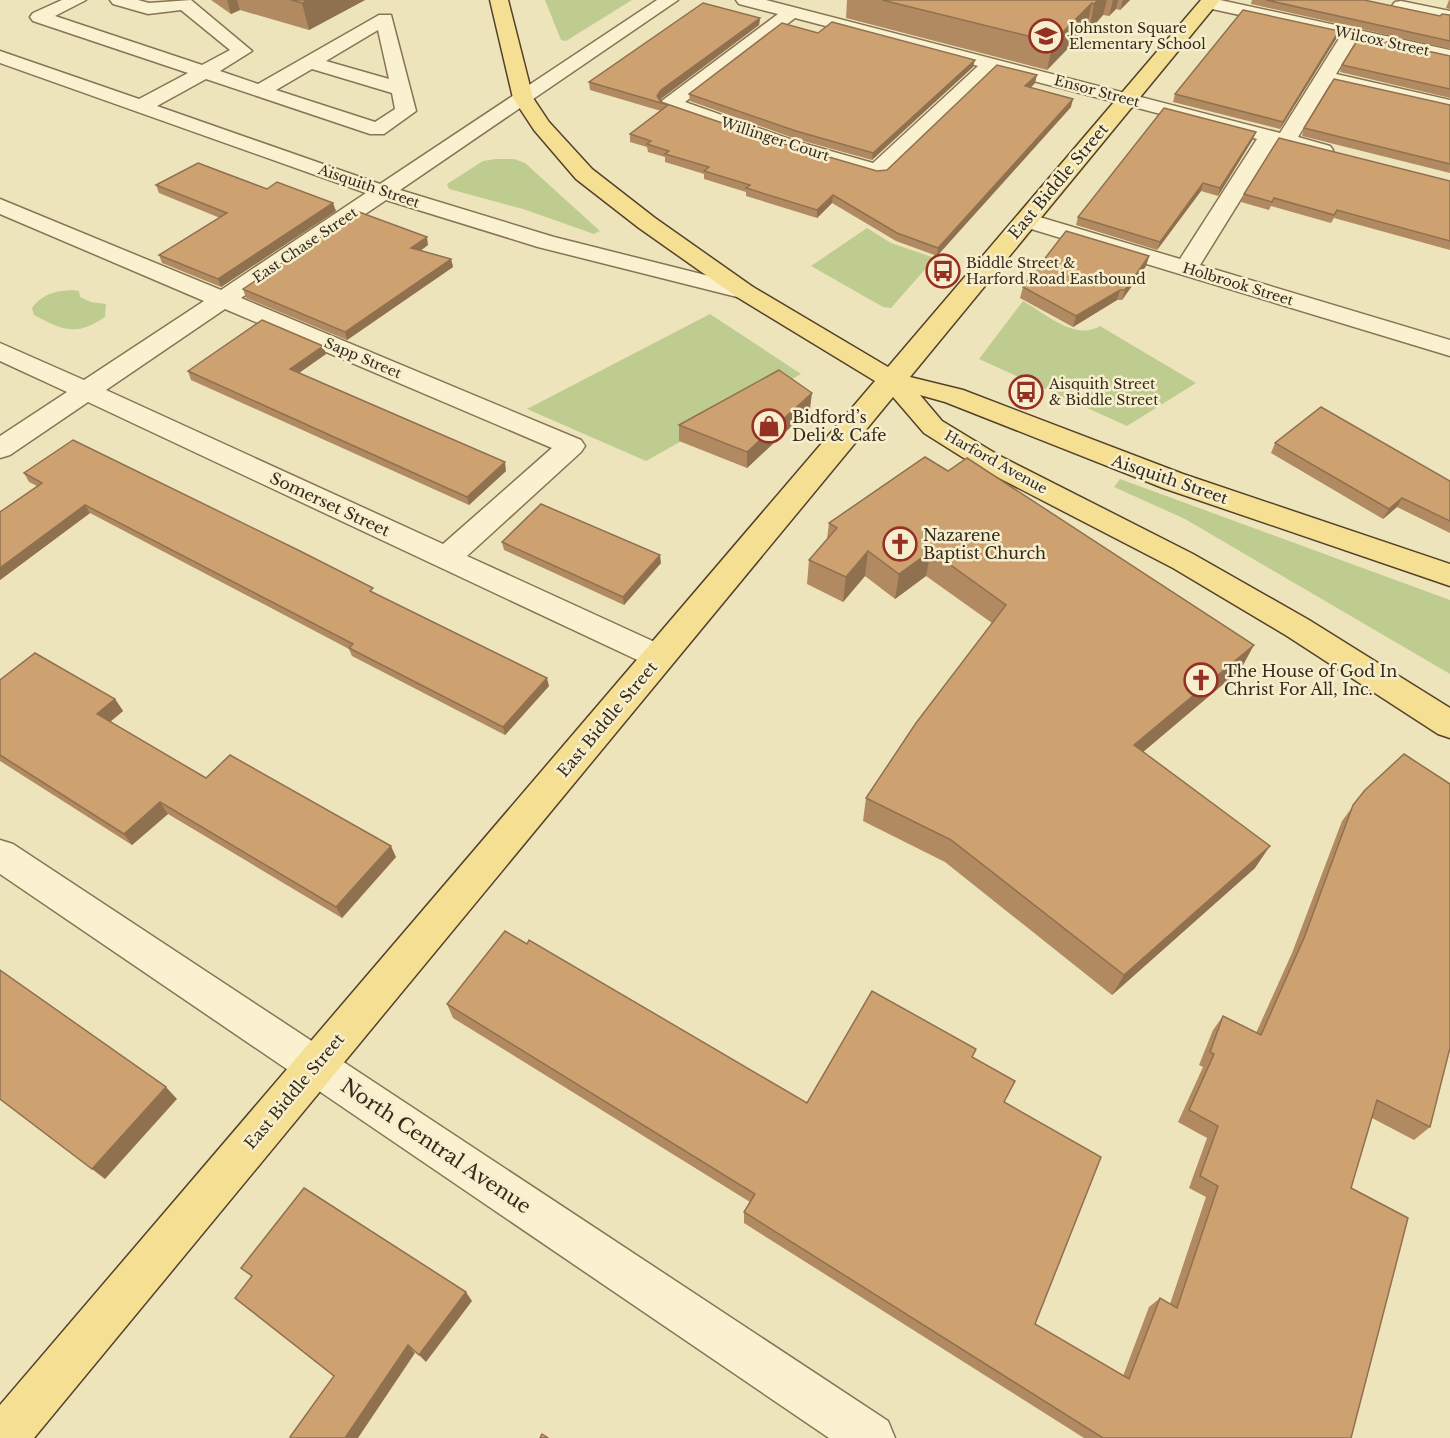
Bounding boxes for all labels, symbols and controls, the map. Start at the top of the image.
school or university icon: Johnston Square Elementary School [1028,18,1064,54]
place label: Johnston Square Elementary School [1067,19,1206,53]
street label: Wilcox Street [1332,22,1432,60]
street label: Ensor Street [1052,71,1142,111]
street label: Willinger Court [718,113,832,165]
street label: East Biddle Street [1004,119,1112,243]
street label: Aisquith Street [315,160,423,212]
street label: East Chase Street [249,203,361,287]
bus stop icon: Biddle Street & Harford Road Eastbound [925,253,961,289]
place label: Biddle Street & Harford Road Eastbound [966,254,1146,288]
street label: Holbrook Street [1180,259,1296,310]
street label: Sapp Street [322,334,405,383]
bus stop icon: Aisquith Street & Biddle Street [1008,374,1044,410]
place label: Aisquith Street & Biddle Street [1048,375,1159,409]
place label: Bidford’s Deli & Cafe [792,407,886,445]
shop icon: Bidford’s Deli & Cafe [751,408,787,444]
street label: Harford Avenue [941,426,1051,498]
street label: Aisquith Street [1108,449,1231,508]
street label: Somerset Street [267,467,393,541]
place label: Nazarene Baptist Church [923,525,1046,563]
church icon: Nazarene Baptist Church [882,526,918,562]
street label: East Biddle Street [553,657,661,781]
place label: The House of God In Christ For All, Inc. [1224,661,1397,699]
church icon: The House of God In Christ For All, Inc. [1183,662,1219,698]
street label: East Biddle Street [240,1029,348,1153]
street label: North Central Avenue [336,1073,536,1219]

